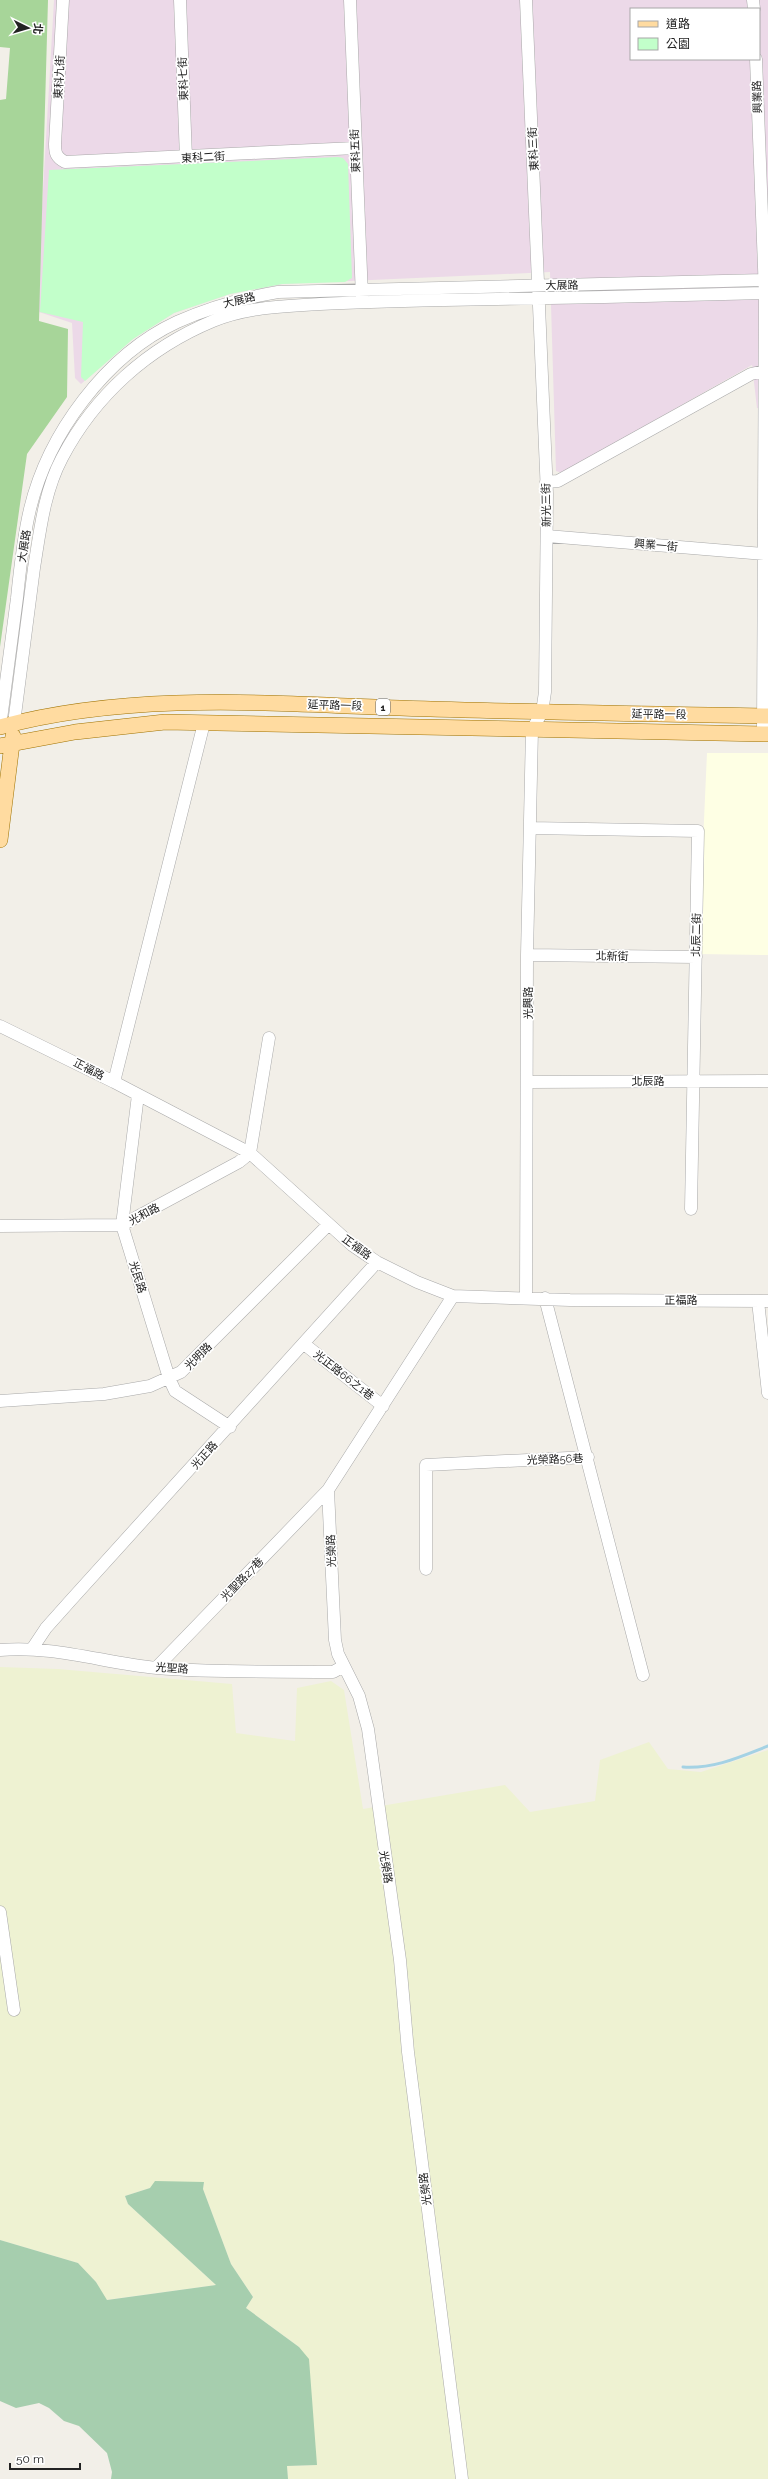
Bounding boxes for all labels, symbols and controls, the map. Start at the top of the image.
north arrow [8,8,48,48]
legend [630,8,760,60]
text: 道路 [666,17,690,31]
text: 北 [31,23,44,35]
text: 公園 [666,37,690,51]
street label: 東科九街 [52,55,67,99]
street label: 東科七街 [176,57,191,101]
street label: 興業路 [750,80,765,114]
street label: 東科三街 [526,127,541,171]
street label: 東科五街 [348,129,363,173]
street label: 東科二街 [181,150,225,165]
street label: 大展路 [545,279,579,292]
street label: 大展路 [222,290,257,311]
street label: 新光三街 [540,483,553,527]
street label: 大展路 [15,529,33,563]
street label: 興業一街 [633,537,678,554]
street label: 延平路一段 [307,698,363,713]
road number: 1 [376,699,390,715]
street label: 延平路一段 [631,708,687,721]
street label: 北辰二街 [690,913,703,957]
street label: 北新街 [595,950,629,963]
street label: 光興路 [522,987,535,1020]
street label: 正福路 [71,1056,106,1083]
street label: 北辰路 [632,1075,665,1088]
street label: 光和路 [127,1201,162,1228]
street label: 正福路 [340,1232,374,1262]
street label: 光民路 [126,1259,149,1295]
street label: 正福路 [665,1294,698,1307]
street label: 光明路 [182,1340,215,1373]
street label: 光正路66之1巷 [311,1348,376,1403]
street label: 光正路 [189,1439,220,1472]
street label: 光榮路56巷 [526,1452,584,1467]
street label: 光榮路 [324,1534,339,1568]
street label: 光聖路27巷 [218,1555,266,1604]
street label: 光聖路 [155,1661,189,1676]
street label: 光榮路 [377,1850,395,1884]
street label: 光榮路 [417,2172,434,2206]
scale bar [10,2445,80,2471]
text: 50 m [16,2452,44,2466]

